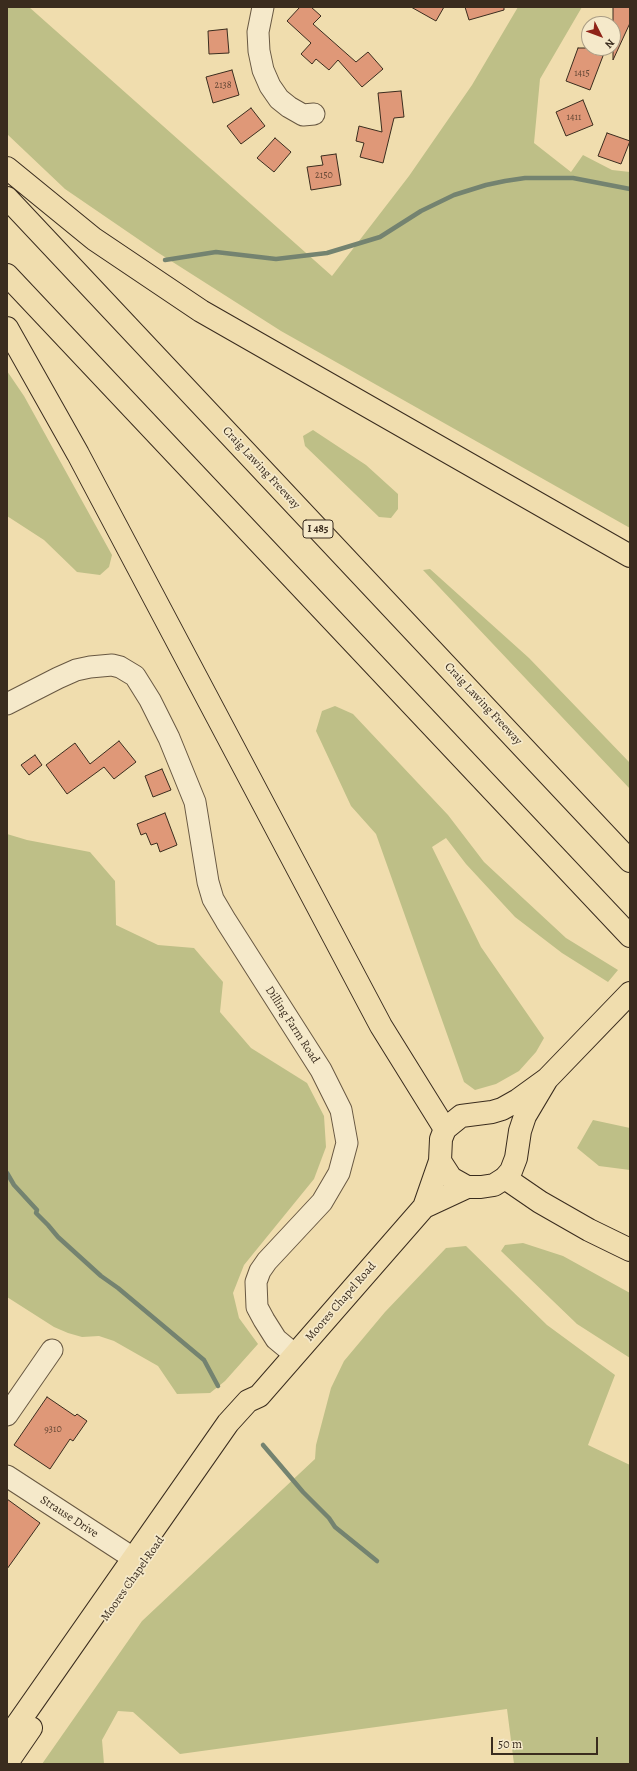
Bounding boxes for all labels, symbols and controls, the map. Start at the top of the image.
north arrow [581,16,621,56]
text: N [601,36,618,52]
house number: 1415 [574,68,590,80]
house number: 2138 [214,80,232,92]
house number: 1411 [567,112,581,124]
house number: 2150 [315,170,333,182]
street label: Craig Lawing Freeway [219,424,303,512]
road number: I 485 [303,520,333,538]
street label: Craig Lawing Freeway [441,660,525,748]
street label: Dilling Farm Road [262,984,322,1066]
street label: Moores Chapel Road [303,1259,379,1345]
house number: 9310 [44,1424,62,1436]
street label: Strause Drive [37,1493,101,1541]
street label: Moores Chapel Road [98,1534,168,1624]
scale bar [493,1729,600,1755]
text: 50 m [498,1736,522,1752]

